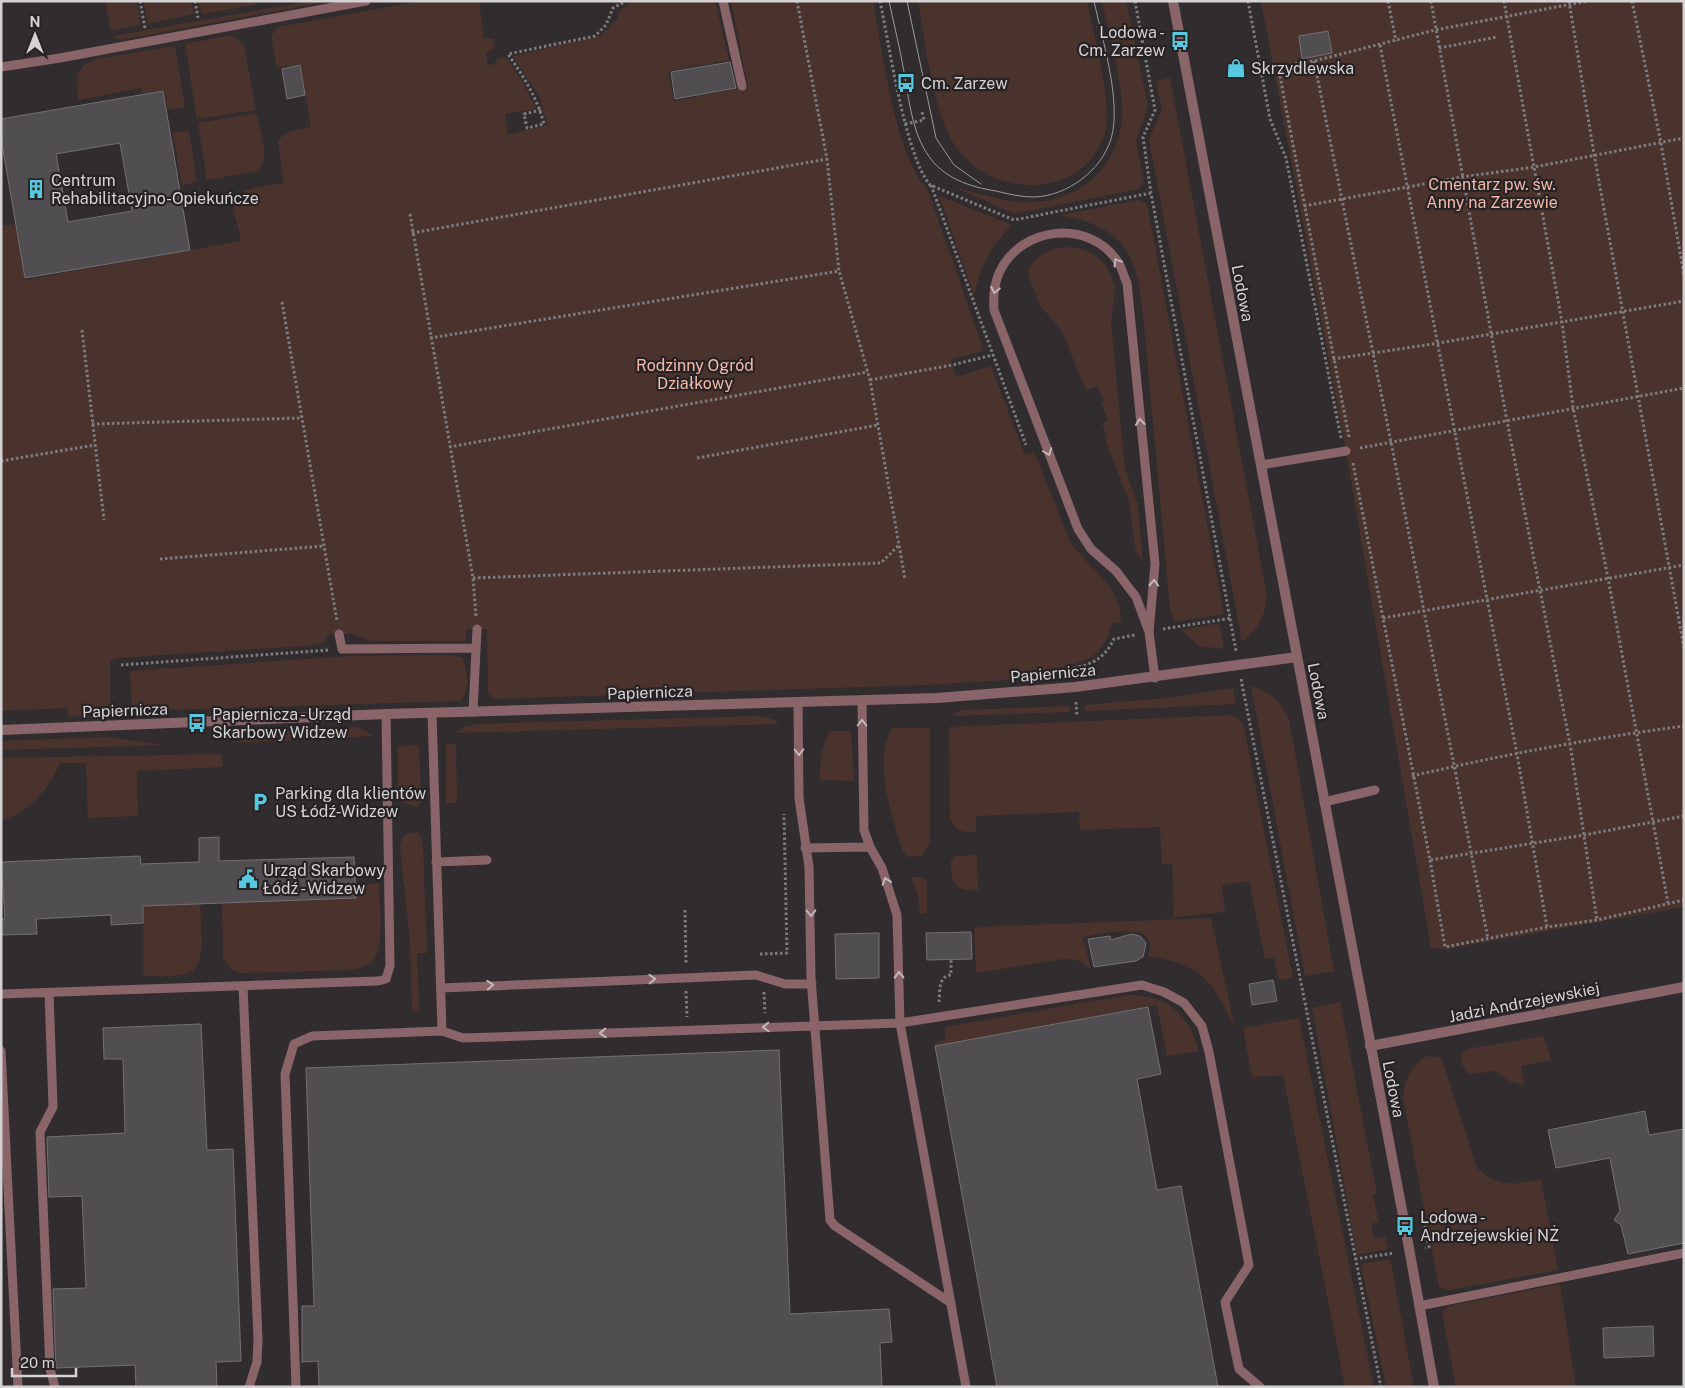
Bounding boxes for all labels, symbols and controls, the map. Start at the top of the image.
north arrow [10,10,60,60]
text: N [30,14,40,30]
place label: Lodowa - Cm. Zarzew [1078,23,1166,60]
bus stop icon: Lodowa - Cm. Zarzew [1169,30,1191,52]
shop icon: Skrzydlewska [1225,57,1247,79]
place label: Skrzydlewska [1251,59,1354,78]
bus stop icon: Cm. Zarzew [895,72,917,94]
place label: Cm. Zarzew [921,74,1008,93]
place label: Centrum Rehabilitacyjno-Opiekuńcze [51,171,259,208]
park label: Cmentarz pw. św. Anny na Zarzewie [1426,175,1558,212]
building icon: Centrum Rehabilitacyjno-Opiekuńcze [25,178,47,200]
one-way arrow [1114,258,1124,267]
street label: Lodowa [1228,263,1257,323]
one-way arrow [990,285,1001,294]
park label: Rodzinny Ogród Działkowy [636,356,754,393]
one-way arrow [1135,417,1146,425]
one-way arrow [1042,447,1052,456]
one-way arrow [1148,579,1159,587]
street label: Papiernicza [1009,660,1097,687]
street label: Lodowa [1304,661,1333,721]
street label: Papiernicza [607,682,693,703]
street label: Papiernicza [82,700,168,721]
place label: Papiernicza - Urząd Skarbowy Widzew [212,705,351,742]
bus stop icon: Papiernicza - Urząd Skarbowy Widzew [186,712,208,734]
one-way arrow [857,719,867,726]
one-way arrow [794,748,804,756]
place label: Parking dla klientów US Łódź-Widzew [275,784,427,821]
parking icon: Parking dla klientów US Łódź-Widzew [249,791,271,813]
place label: Urząd Skarbowy Łódź - Widzew [263,861,385,898]
public building icon: Urząd Skarbowy Łódź - Widzew [237,868,259,890]
one-way arrow [881,877,891,885]
one-way arrow [805,910,816,918]
one-way arrow [894,971,905,979]
one-way arrow [648,973,656,984]
street label: Jadzi Andrzejewskiej [1447,979,1601,1026]
one-way arrow [486,980,494,991]
one-way arrow [761,1021,769,1032]
one-way arrow [599,1028,606,1038]
street label: Lodowa [1379,1059,1408,1119]
place label: Lodowa - Andrzejewskiej NŻ [1420,1208,1559,1245]
bus stop icon: Lodowa - Andrzejewskiej NŻ [1394,1215,1416,1237]
scale bar [12,1346,76,1378]
text: 20 m [20,1354,55,1371]

